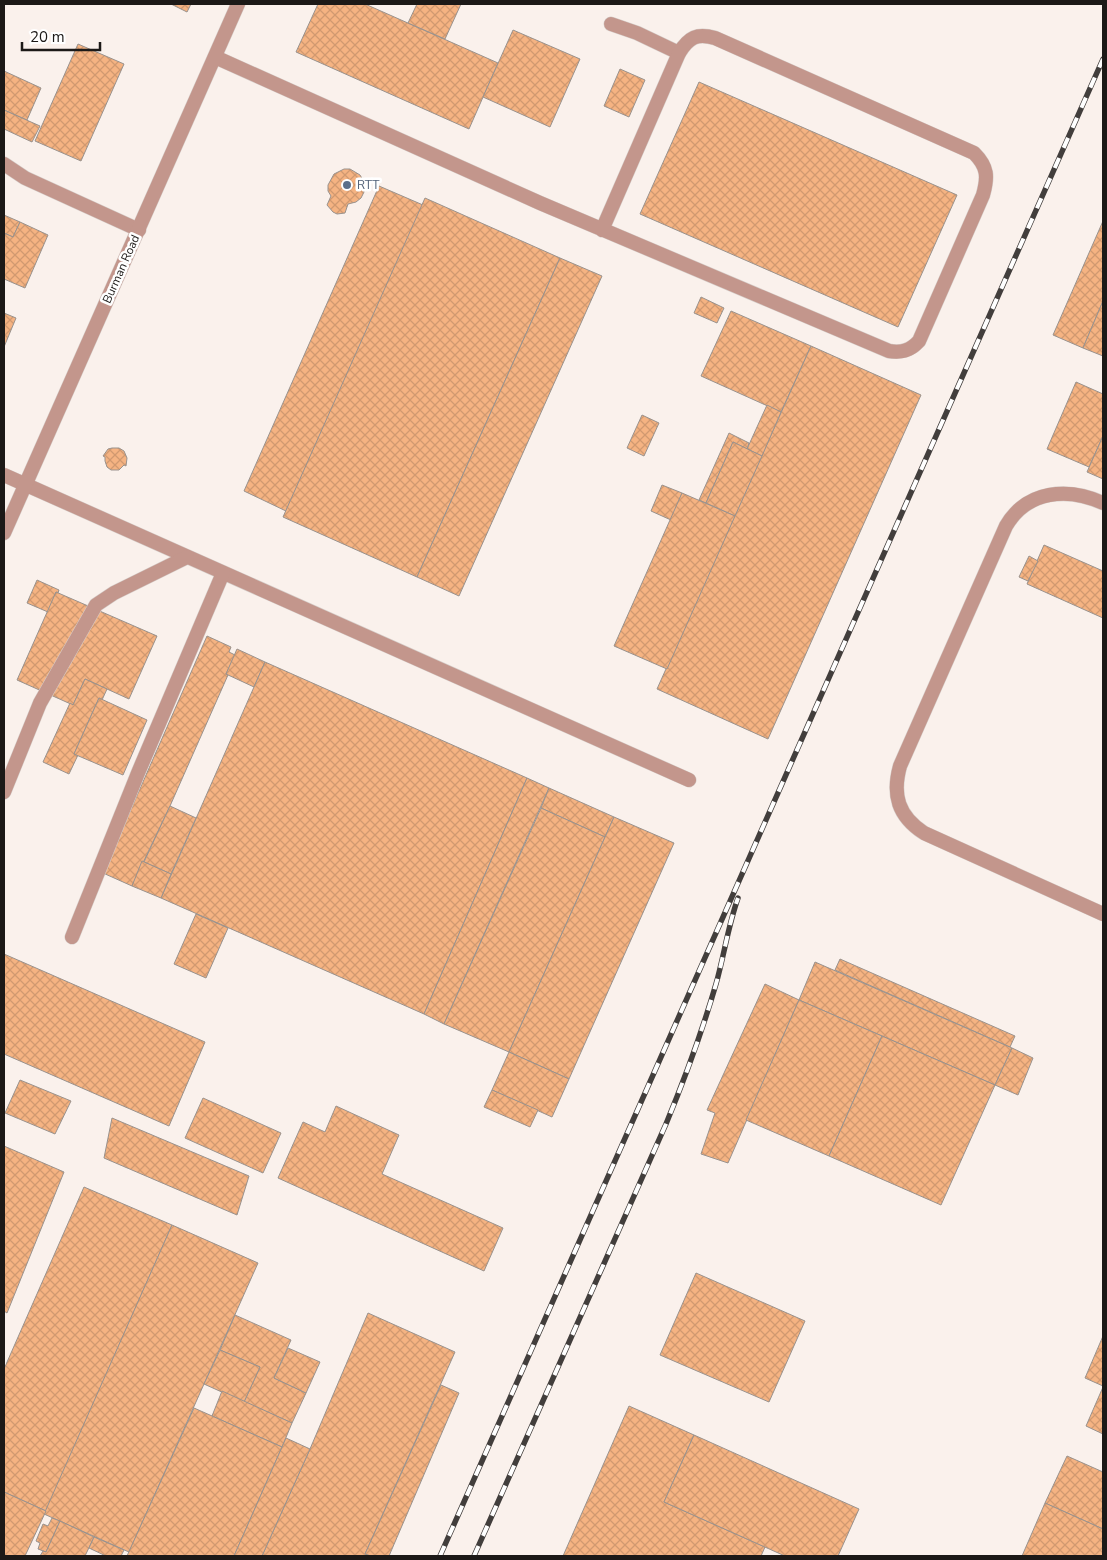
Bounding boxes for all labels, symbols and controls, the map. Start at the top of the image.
scale bar [22,20,100,52]
text: 20 m [30,27,65,47]
place label: RTT [357,177,380,193]
marker: RTT [341,179,353,191]
street label: Burman Road [99,232,143,306]

